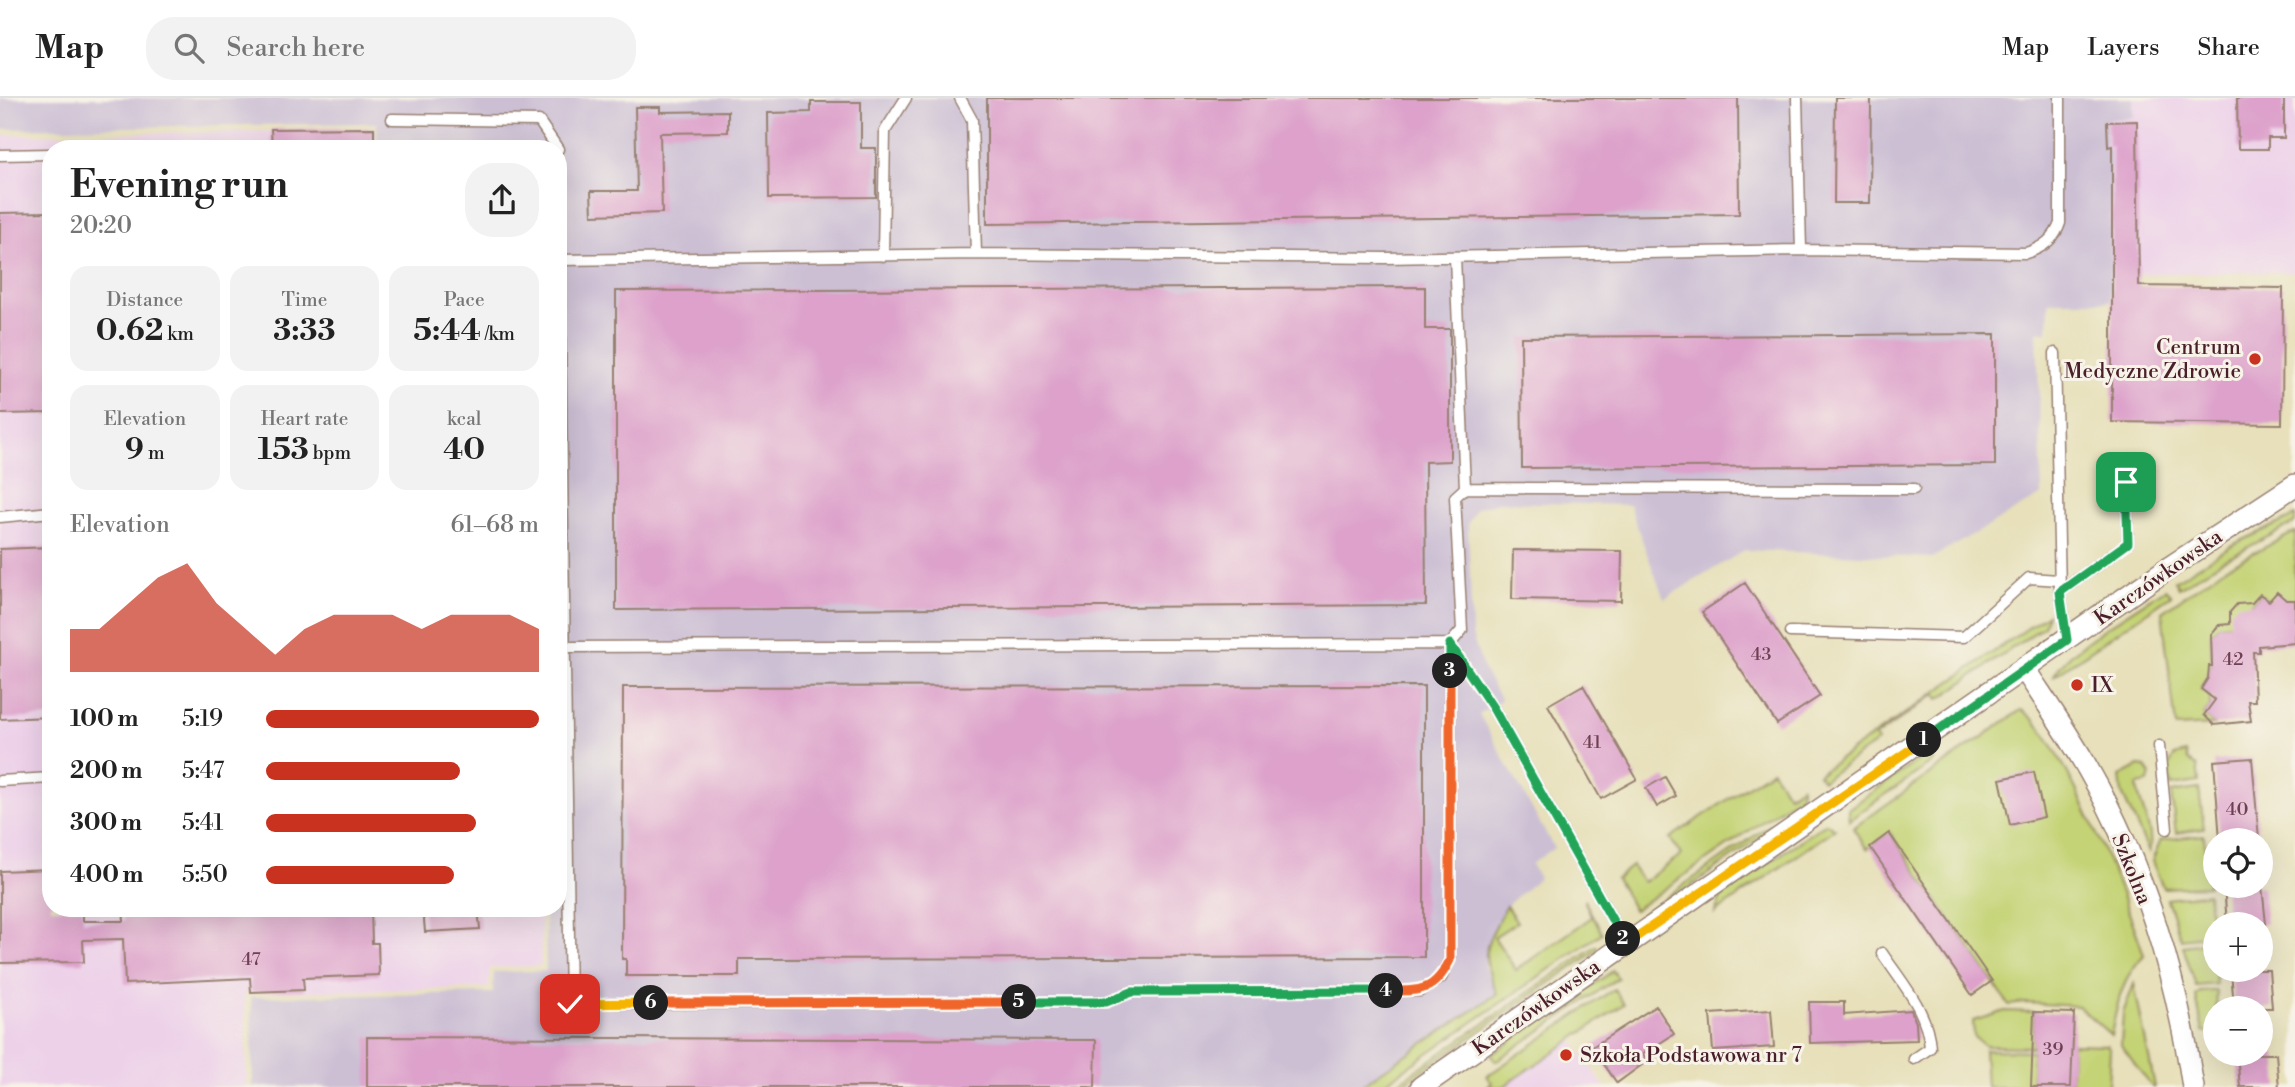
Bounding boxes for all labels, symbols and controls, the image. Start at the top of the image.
search box [146,17,636,80]
text: Map [35,28,104,69]
icon: search [170,29,208,67]
text: Search here [226,32,365,64]
text: Map [2002,33,2049,63]
text: Layers [2087,33,2159,63]
text: Share [2197,33,2260,63]
text: Evening run [70,162,288,209]
button: share [465,163,539,237]
text: 20:20 [70,212,132,240]
text: Distance [106,288,183,312]
text: Time [282,288,327,312]
text: Pace [444,288,485,312]
text: 0.62 [96,312,163,350]
text: 3:33 [273,312,336,350]
text: 5:44 [413,312,481,350]
text: km [163,322,194,346]
text: /km [481,322,515,346]
place label: Centrum Medyczne Zdrowie [2064,335,2241,385]
marker: Centrum Medyczne Zdrowie [2247,351,2263,367]
text: Elevation [104,407,186,431]
text: Heart rate [261,407,348,431]
text: kcal [447,407,481,431]
text: 9 [125,431,144,469]
text: 153 [258,431,309,469]
text: 40 [443,431,485,469]
text: m [144,441,165,465]
text: bpm [309,441,351,465]
pin [2096,452,2156,512]
icon: arrive [2107,463,2145,501]
text: Elevation [70,511,170,539]
text: 61–68 m [450,511,539,539]
street label: Karczówkowska [2089,524,2228,632]
house number: 43 [1751,643,1771,666]
house number: 42 [2223,648,2243,671]
pin: 3 [1432,654,1468,688]
text: 3 [1444,658,1455,682]
place label: IX [2091,673,2114,699]
marker: IX [2069,677,2085,693]
text: 100 m [70,705,138,733]
text: 5:19 [182,705,223,733]
pin: 1 [1906,722,1941,758]
text: 1 [1919,727,1928,751]
house number: 41 [1583,731,1601,754]
text: 200 m [70,757,142,785]
text: 5:47 [182,757,224,785]
house number: 40 [2226,798,2248,821]
text: 300 m [70,809,142,837]
text: 5:41 [182,809,223,837]
map controls [2203,828,2273,1066]
button: locate [2203,828,2273,898]
street label: Szkolna [2105,830,2157,909]
text: 400 m [70,861,143,889]
text: 5:50 [182,861,228,889]
button: + [2203,912,2273,982]
pin: 2 [1606,922,1640,956]
text: 2 [1617,926,1628,950]
house number: 47 [241,948,261,971]
street label: Karczówkowska [1467,954,1606,1062]
pin [540,974,600,1034]
pin: 4 [1368,974,1404,1008]
text: 4 [1379,978,1392,1002]
pin: 5 [1002,984,1036,1020]
icon: check [551,985,589,1023]
pin: 6 [634,986,668,1020]
text: 5 [1013,989,1024,1013]
text: 6 [645,990,656,1014]
button: − [2203,996,2273,1066]
house number: 39 [2043,1038,2064,1061]
place label: Szkoła Podstawowa nr 7 [1580,1043,1802,1069]
marker: Szkoła Podstawowa nr 7 [1558,1047,1574,1063]

